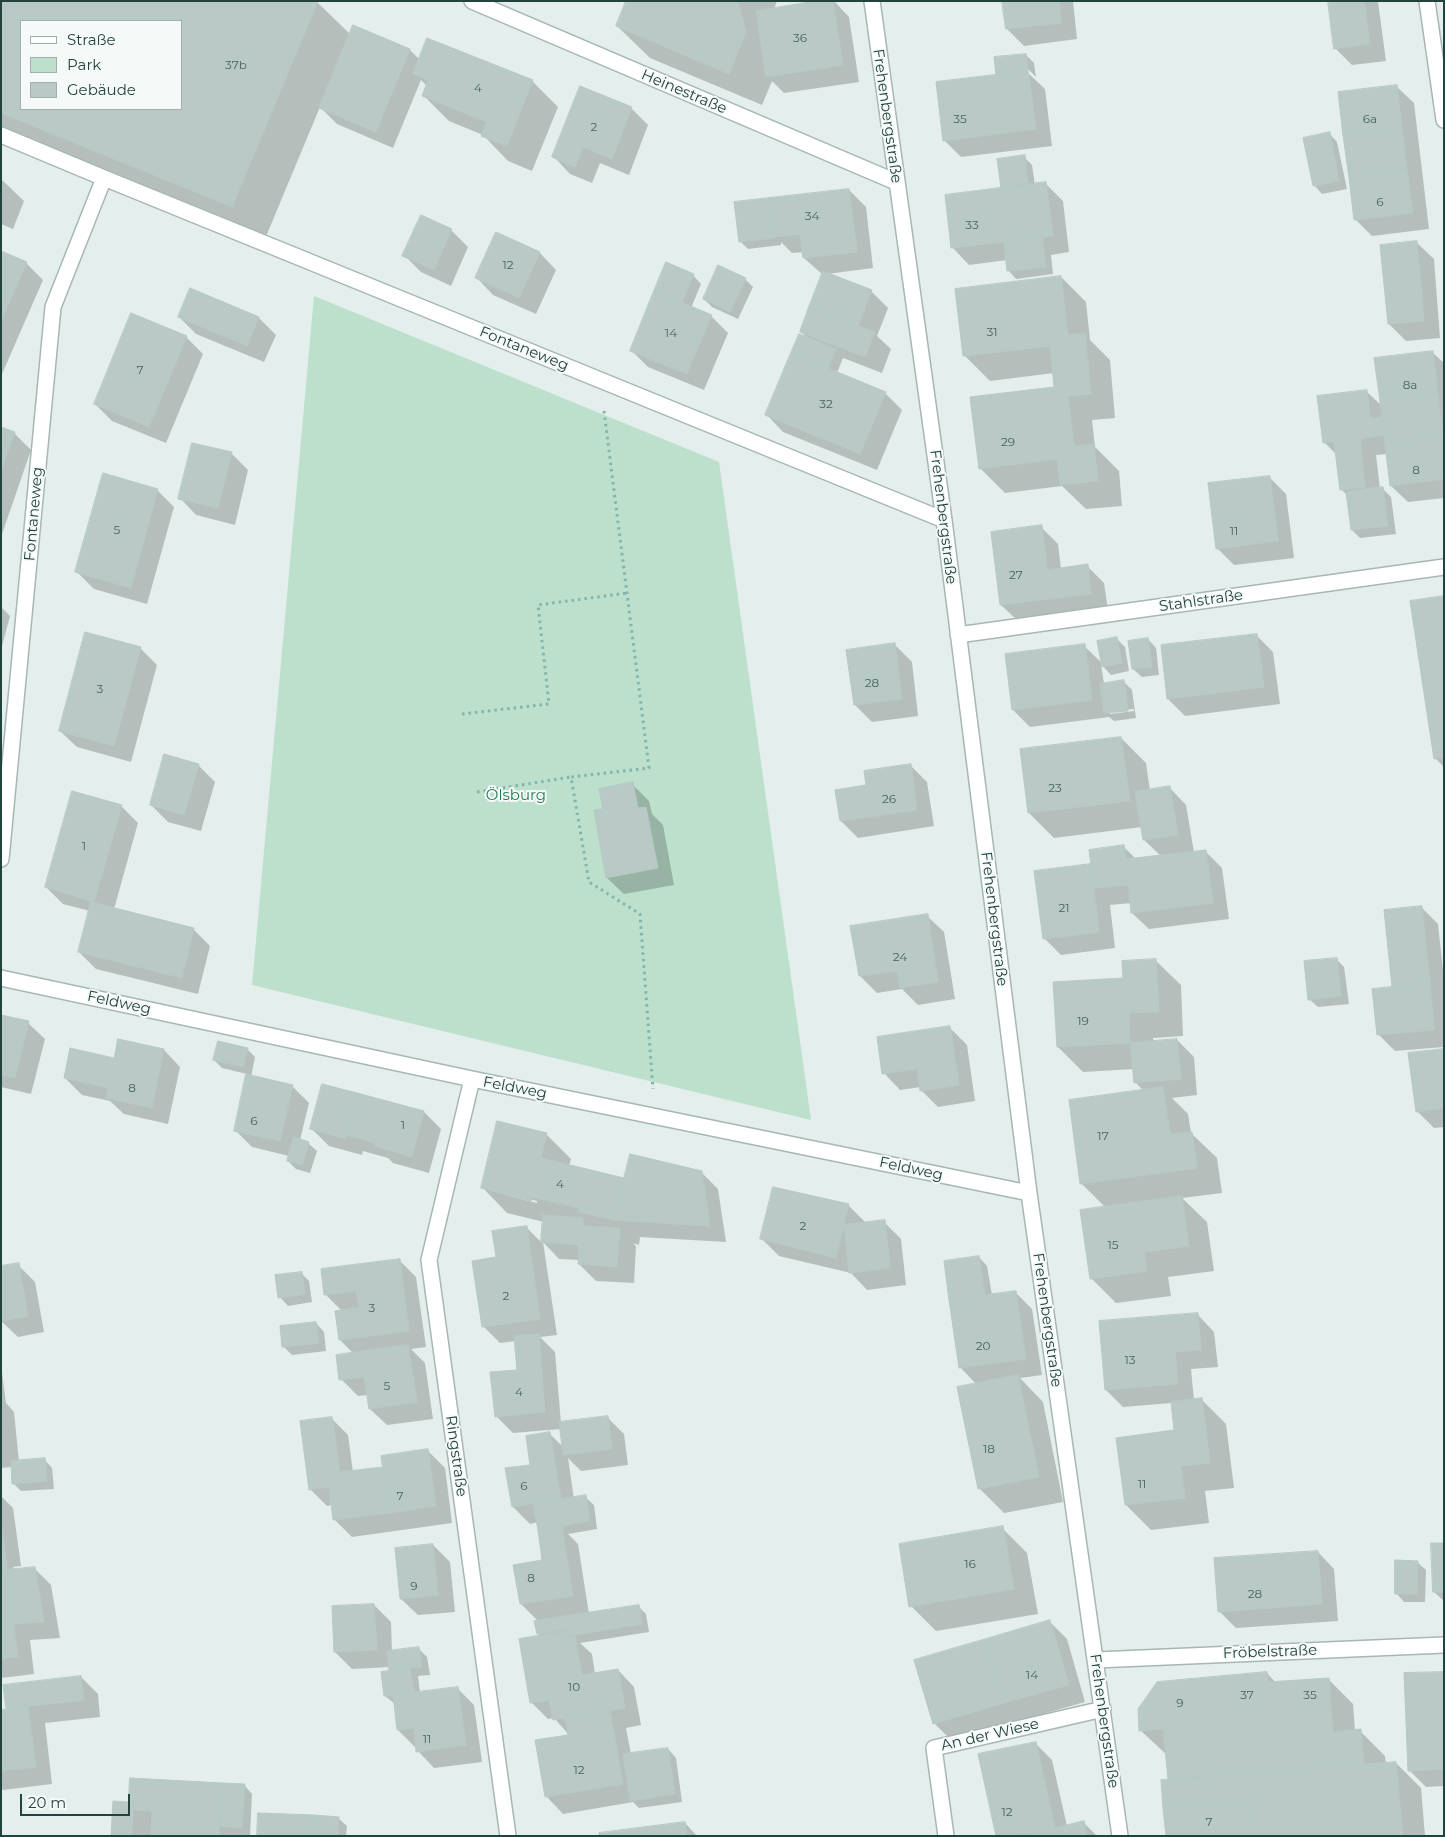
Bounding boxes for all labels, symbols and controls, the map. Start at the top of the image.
legend [20,20,182,110]
text: Straße [67,30,116,49]
house number: 36 [793,31,807,45]
street label: Frehenbergstraße [869,48,905,184]
text: Park [67,55,101,74]
house number: 37b [225,58,247,72]
street label: Heinestraße [638,66,730,118]
text: Gebäude [67,80,136,99]
house number: 4 [474,81,482,95]
house number: 35 [953,112,967,126]
house number: 6a [1363,112,1377,126]
house number: 2 [591,120,597,134]
house number: 6 [1376,195,1384,209]
house number: 34 [805,209,819,223]
house number: 33 [965,218,979,232]
house number: 12 [502,258,514,272]
street label: Fontaneweg [477,323,571,375]
house number: 31 [986,325,998,339]
house number: 14 [665,326,677,340]
house number: 7 [136,363,144,377]
house number: 8a [1403,378,1417,392]
house number: 32 [819,397,833,411]
house number: 29 [1001,435,1015,449]
street label: Frehenbergstraße [926,449,960,585]
house number: 8 [1412,463,1420,477]
street label: Fontaneweg [21,466,47,562]
house number: 5 [114,523,120,537]
house number: 11 [1230,524,1238,538]
house number: 27 [1009,568,1023,582]
street label: Stahlstraße [1158,586,1244,616]
house number: 28 [865,676,879,690]
house number: 3 [97,682,103,696]
house number: 23 [1048,781,1062,795]
park label: Ölsburg [486,787,546,805]
house number: 26 [882,792,896,806]
house number: 1 [82,839,86,853]
street label: Frehenbergstraße [977,851,1011,987]
house number: 21 [1058,901,1070,915]
house number: 24 [893,950,907,964]
street label: Feldweg [85,987,153,1019]
house number: 19 [1077,1014,1089,1028]
street label: Feldweg [481,1073,549,1103]
house number: 8 [128,1081,136,1095]
house number: 6 [250,1114,258,1128]
house number: 1 [401,1118,405,1132]
house number: 17 [1097,1129,1109,1143]
street label: Feldweg [877,1153,945,1185]
house number: 4 [556,1177,564,1191]
house number: 2 [800,1219,806,1233]
house number: 15 [1107,1238,1119,1252]
street label: Frehenbergstraße [1029,1252,1065,1388]
house number: 2 [503,1289,509,1303]
house number: 3 [369,1301,375,1315]
house number: 20 [976,1339,990,1353]
house number: 13 [1124,1353,1136,1367]
house number: 5 [384,1379,390,1393]
house number: 4 [515,1385,523,1399]
street label: Ringstraße [441,1414,471,1498]
house number: 18 [983,1442,995,1456]
house number: 11 [1138,1477,1146,1491]
house number: 6 [520,1479,528,1493]
house number: 7 [396,1489,404,1503]
house number: 16 [964,1557,976,1571]
house number: 8 [527,1571,535,1585]
house number: 9 [410,1579,418,1593]
house number: 28 [1248,1587,1262,1601]
street label: Fröbelstraße [1222,1641,1318,1663]
street label: Frehenbergstraße [1086,1653,1122,1789]
house number: 14 [1026,1668,1038,1682]
house number: 10 [568,1680,580,1694]
house number: 37 [1240,1688,1254,1702]
house number: 35 [1303,1688,1317,1702]
house number: 9 [1176,1696,1184,1710]
street label: An der Wiese [939,1715,1041,1755]
house number: 11 [423,1732,431,1746]
house number: 12 [573,1763,585,1777]
scale bar [22,1784,132,1816]
text: 20 m [28,1793,66,1812]
house number: 12 [1001,1805,1013,1819]
house number: 7 [1205,1815,1213,1829]

